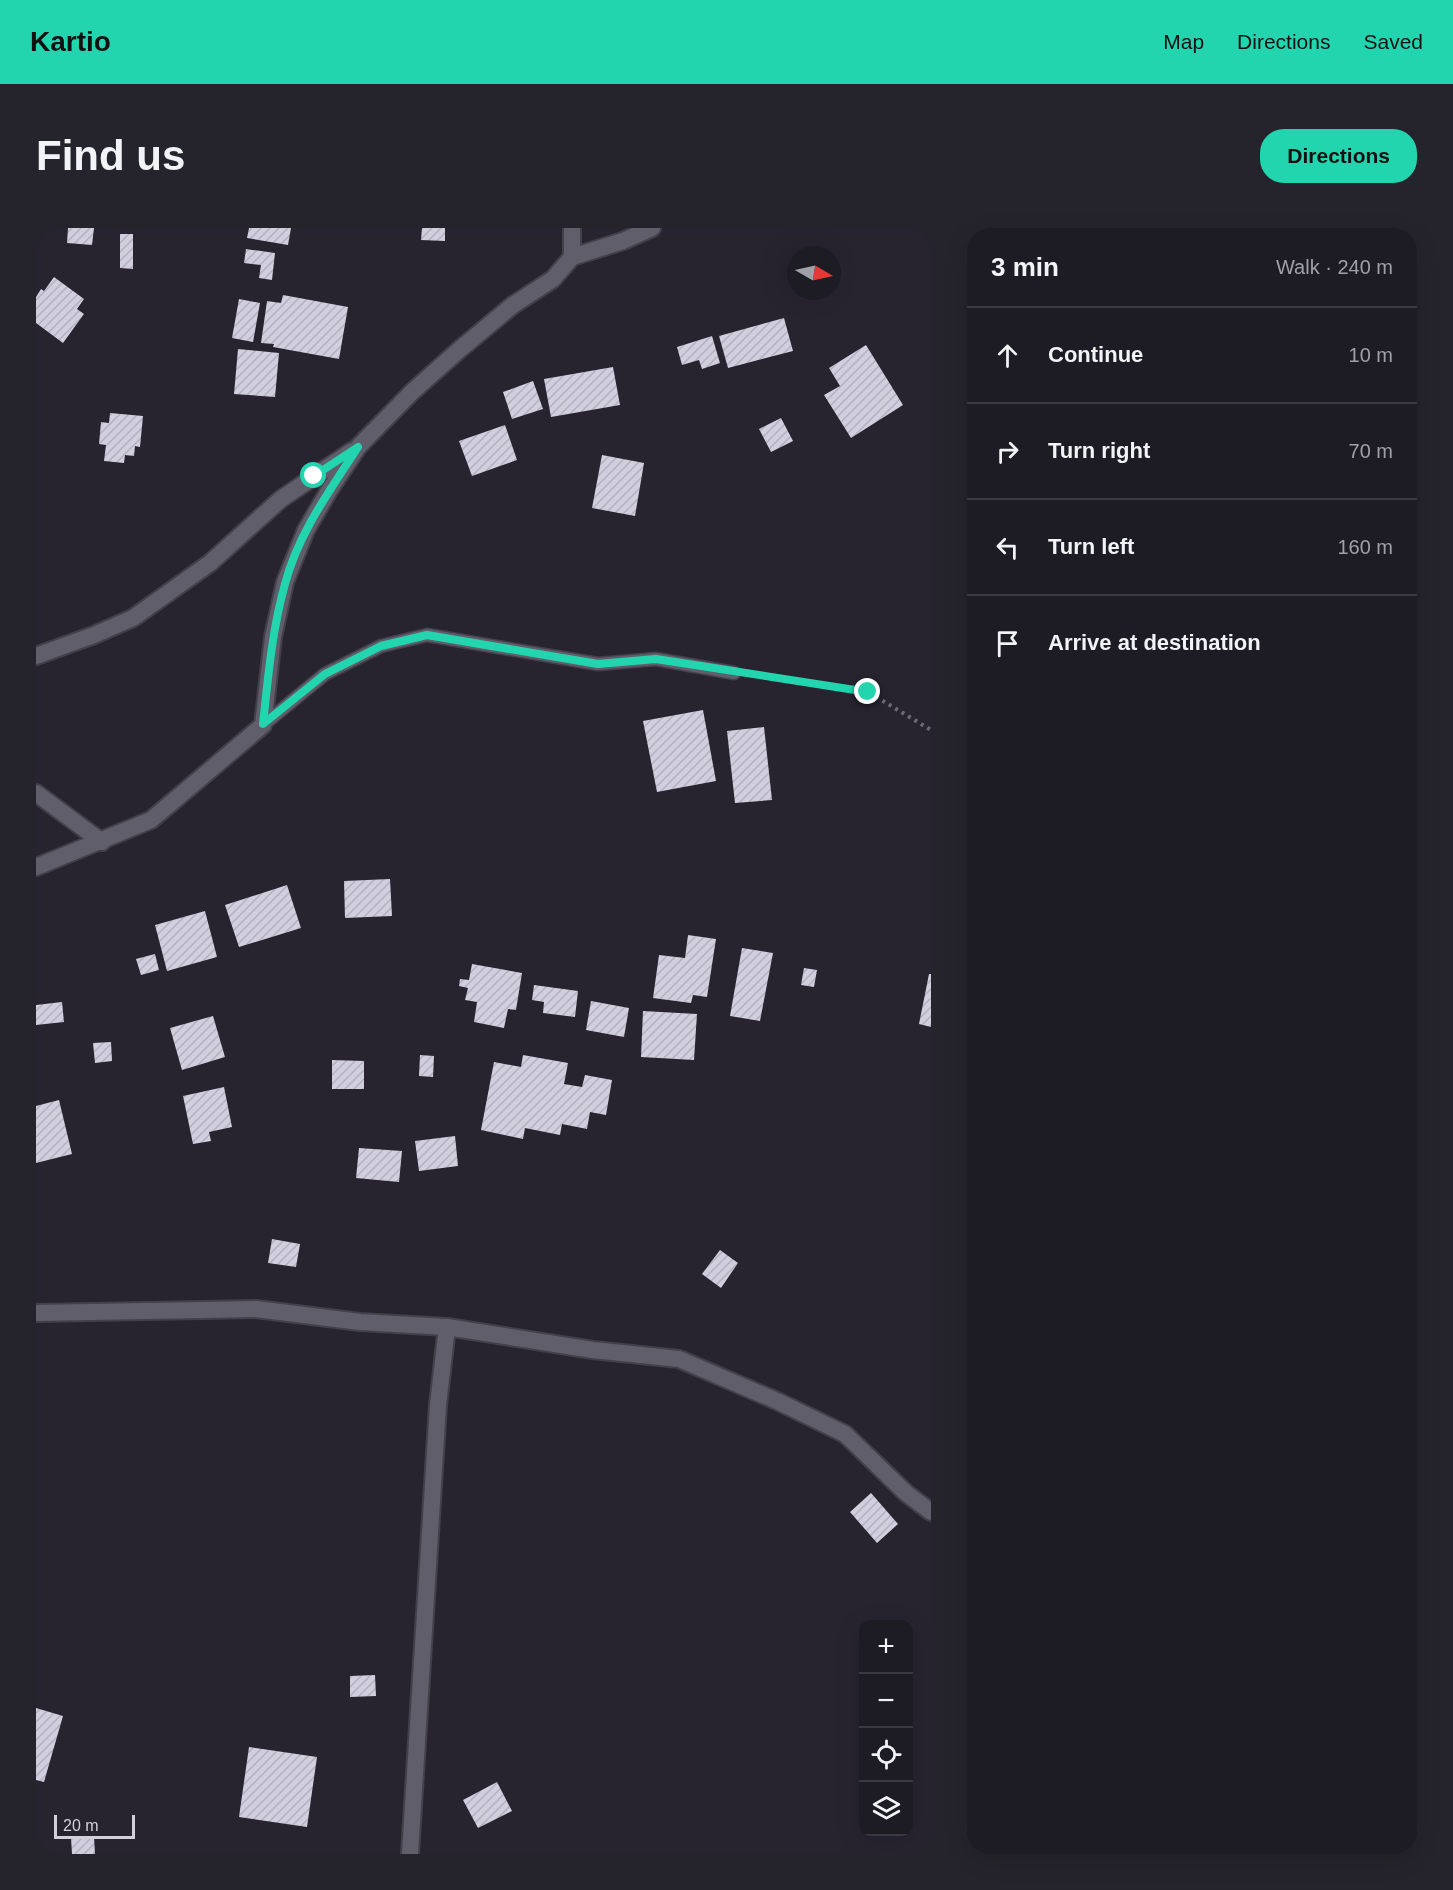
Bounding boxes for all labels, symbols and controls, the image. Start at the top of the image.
text: Kartio [30,26,111,57]
text: Map [1163,30,1204,53]
text: Directions [1237,30,1330,53]
text: Saved [1363,30,1423,53]
button: Directions [1260,129,1417,183]
text: Find us [36,132,185,179]
north arrow [787,246,841,300]
text: 3 min [991,252,1059,282]
text: Walk · 240 m [1276,256,1393,278]
icon: ahead [991,339,1024,372]
text: Continue [1048,342,1143,367]
text: 10 m [1349,344,1393,366]
icon: right [991,435,1024,468]
text: Turn right [1048,438,1150,463]
text: 70 m [1349,440,1393,462]
route start [300,462,326,488]
icon: left [991,531,1024,564]
text: Turn left [1048,534,1134,559]
text: 160 m [1337,536,1393,558]
icon: arrive [991,627,1024,660]
text: Arrive at destination [1048,630,1261,655]
route end [854,678,880,704]
map controls [859,1620,913,1836]
button: + [859,1620,913,1674]
button: − [859,1674,913,1728]
button: locate [859,1728,913,1782]
button: layers [859,1782,913,1836]
scale bar [54,1812,135,1840]
text: 20 m [63,1817,99,1834]

